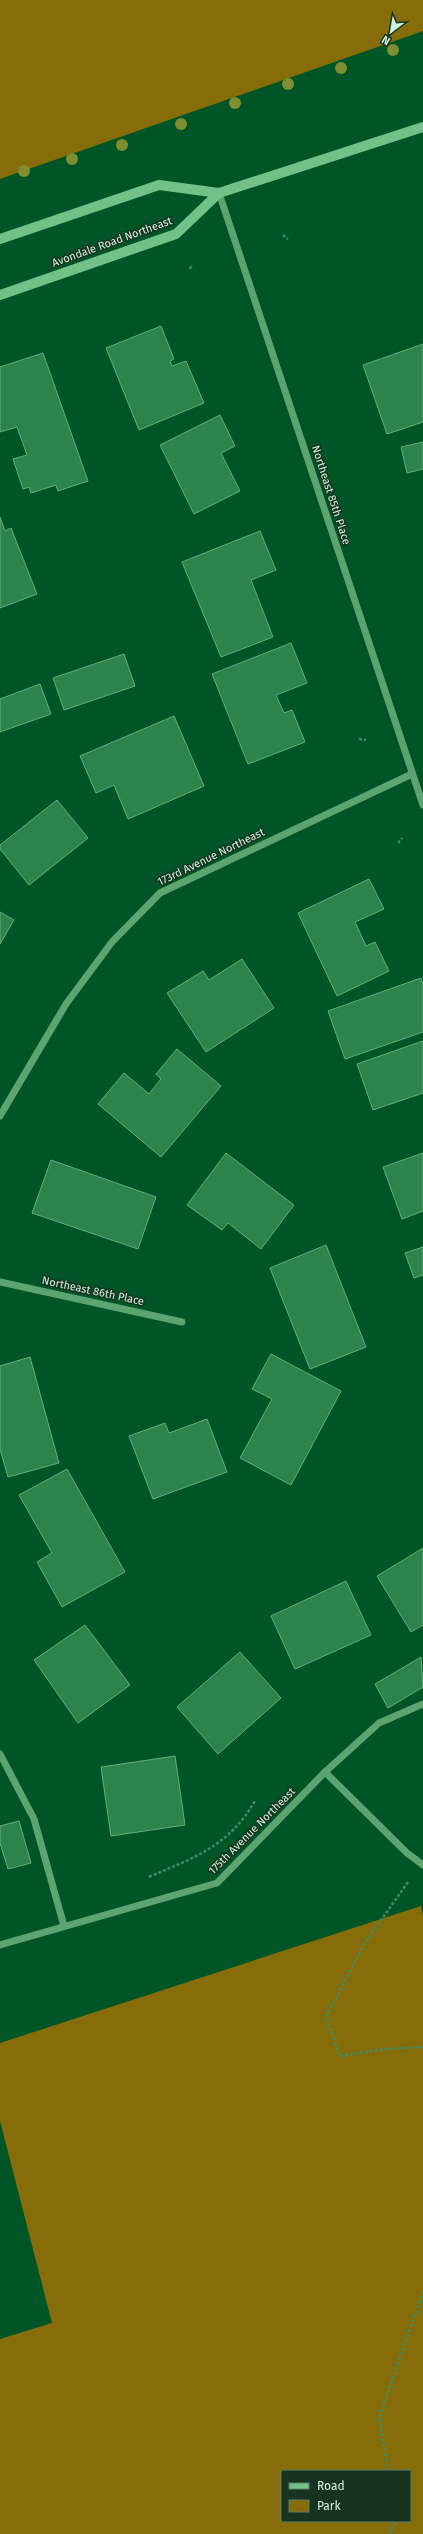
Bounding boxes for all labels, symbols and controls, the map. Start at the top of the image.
north arrow [371,12,411,52]
text: N [380,33,393,48]
street label: Avondale Road Northeast [50,214,174,270]
street label: Northeast 85th Place [309,444,353,546]
street label: 173rd Avenue Northeast [155,825,267,889]
street label: Northeast 86th Place [41,1274,145,1308]
street label: 175th Avenue Northeast [206,1785,298,1877]
legend [281,2470,411,2522]
text: Road [317,2479,345,2493]
text: Park [317,2499,341,2513]

